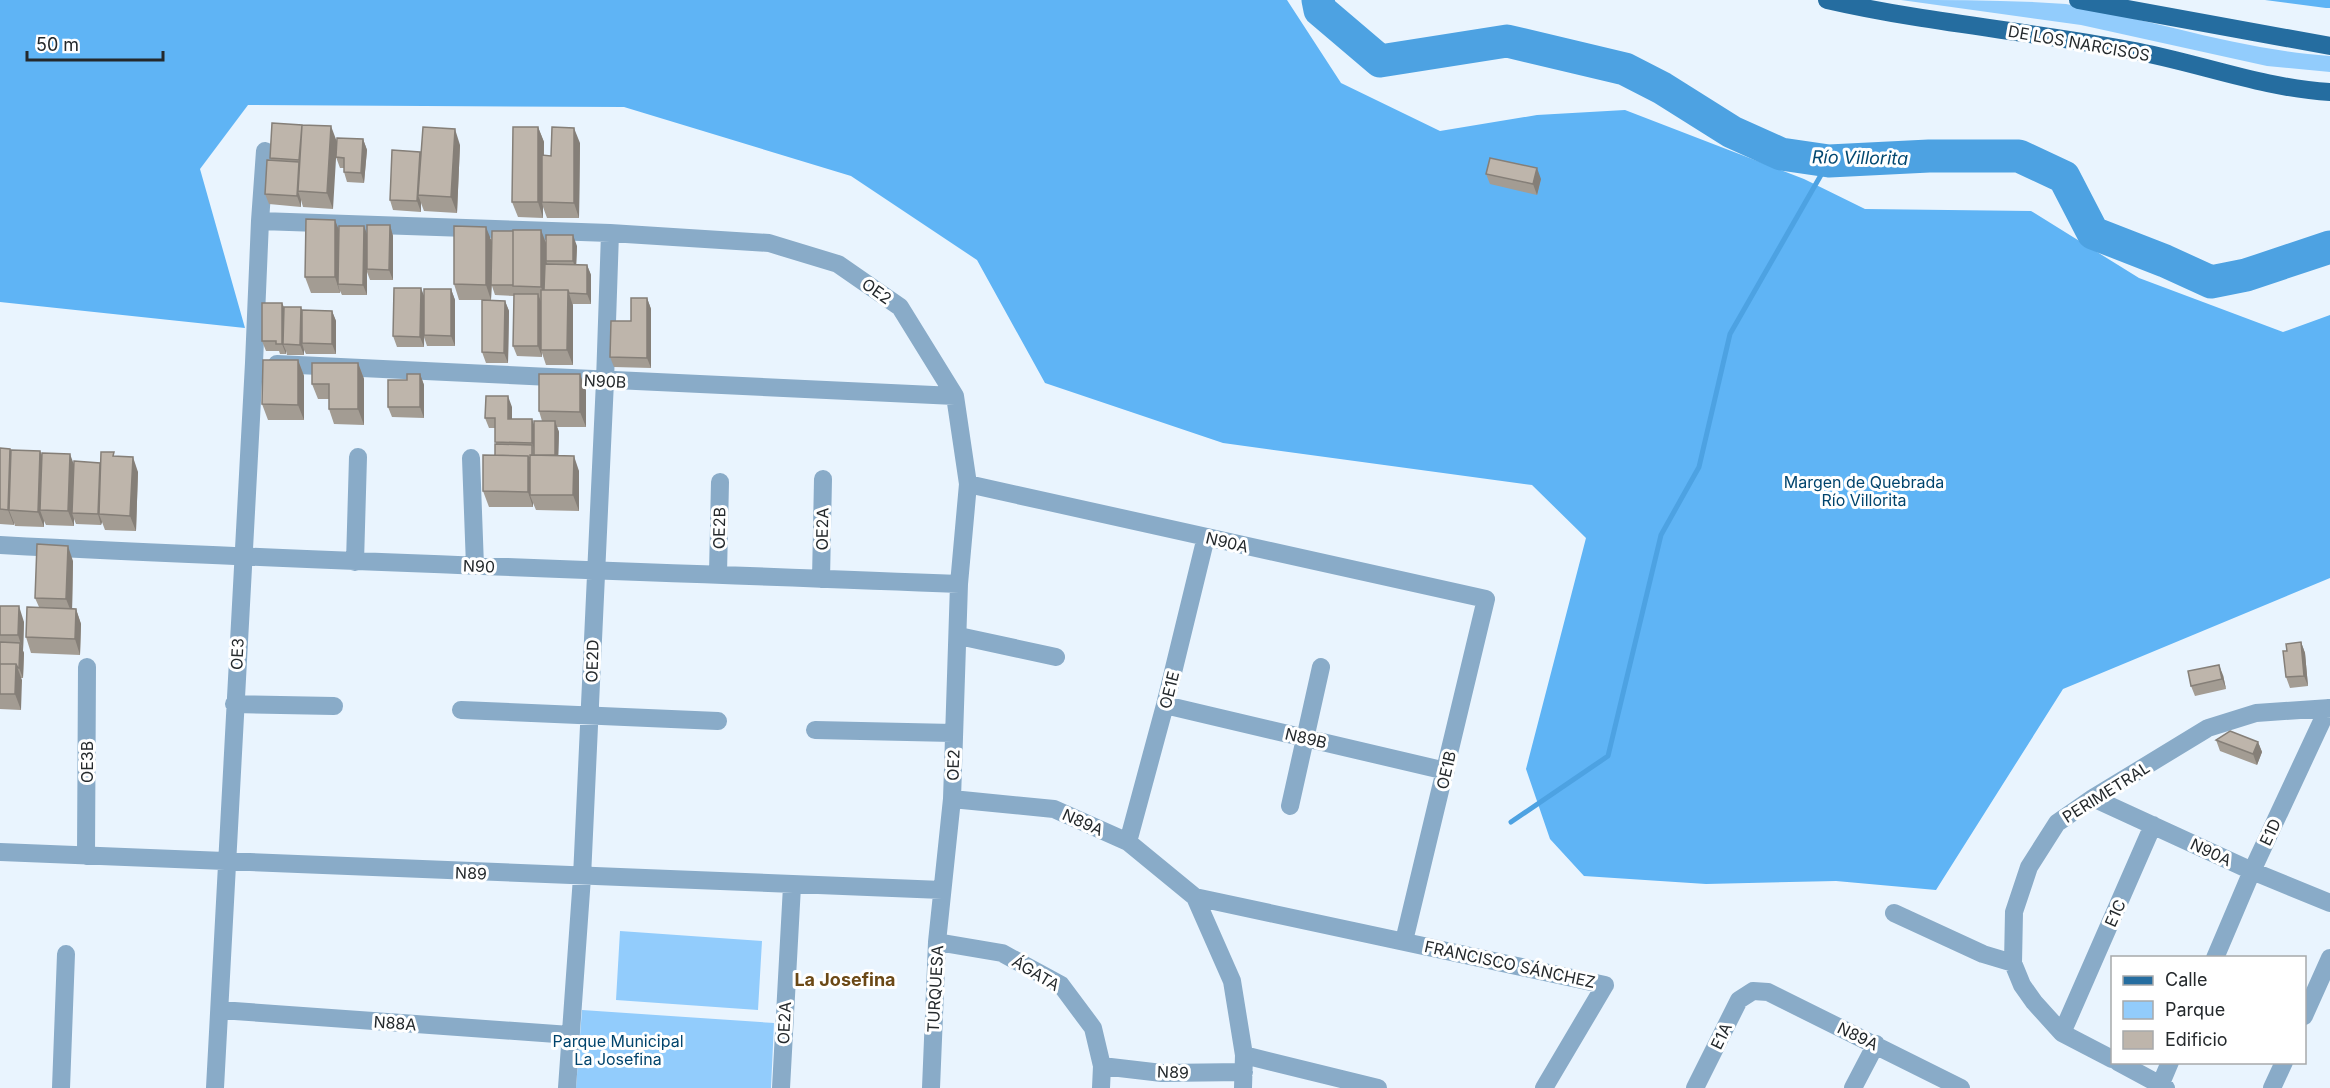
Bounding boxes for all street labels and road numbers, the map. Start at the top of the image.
street label: DE LOS NARCISOS [2007,21,2151,65]
street label: OE2 [858,274,896,308]
street label: N90B [583,370,627,392]
street label: OE2B [709,507,729,549]
street label: OE2A [812,508,832,550]
street label: N90A [1204,527,1250,557]
street label: N90 [463,555,495,577]
street label: OE3 [226,638,248,670]
street label: OE2D [581,639,603,683]
street label: OE1E [1155,669,1183,711]
street label: N89B [1283,723,1329,753]
street label: OE3B [77,741,97,783]
street label: OE2 [942,749,964,781]
street label: OE1B [1432,749,1460,791]
street label: PERIMETRAL [2059,757,2153,827]
street label: N89A [1059,804,1107,840]
street label: E1D [2255,815,2285,849]
street label: N90A [2187,834,2235,870]
street label: N89 [455,862,487,884]
street label: E1C [2100,896,2130,930]
street label: FRANCISCO SÁNCHEZ [1423,936,1597,992]
street label: TURQUESA [923,945,947,1033]
street label: ÁGATA [1009,951,1063,995]
street label: OE2A [773,1001,795,1045]
street label: N88A [373,1012,417,1034]
street label: N89A [1834,1018,1882,1054]
street label: E1A [1706,1019,1736,1053]
street label: N89 [1157,1061,1189,1083]

